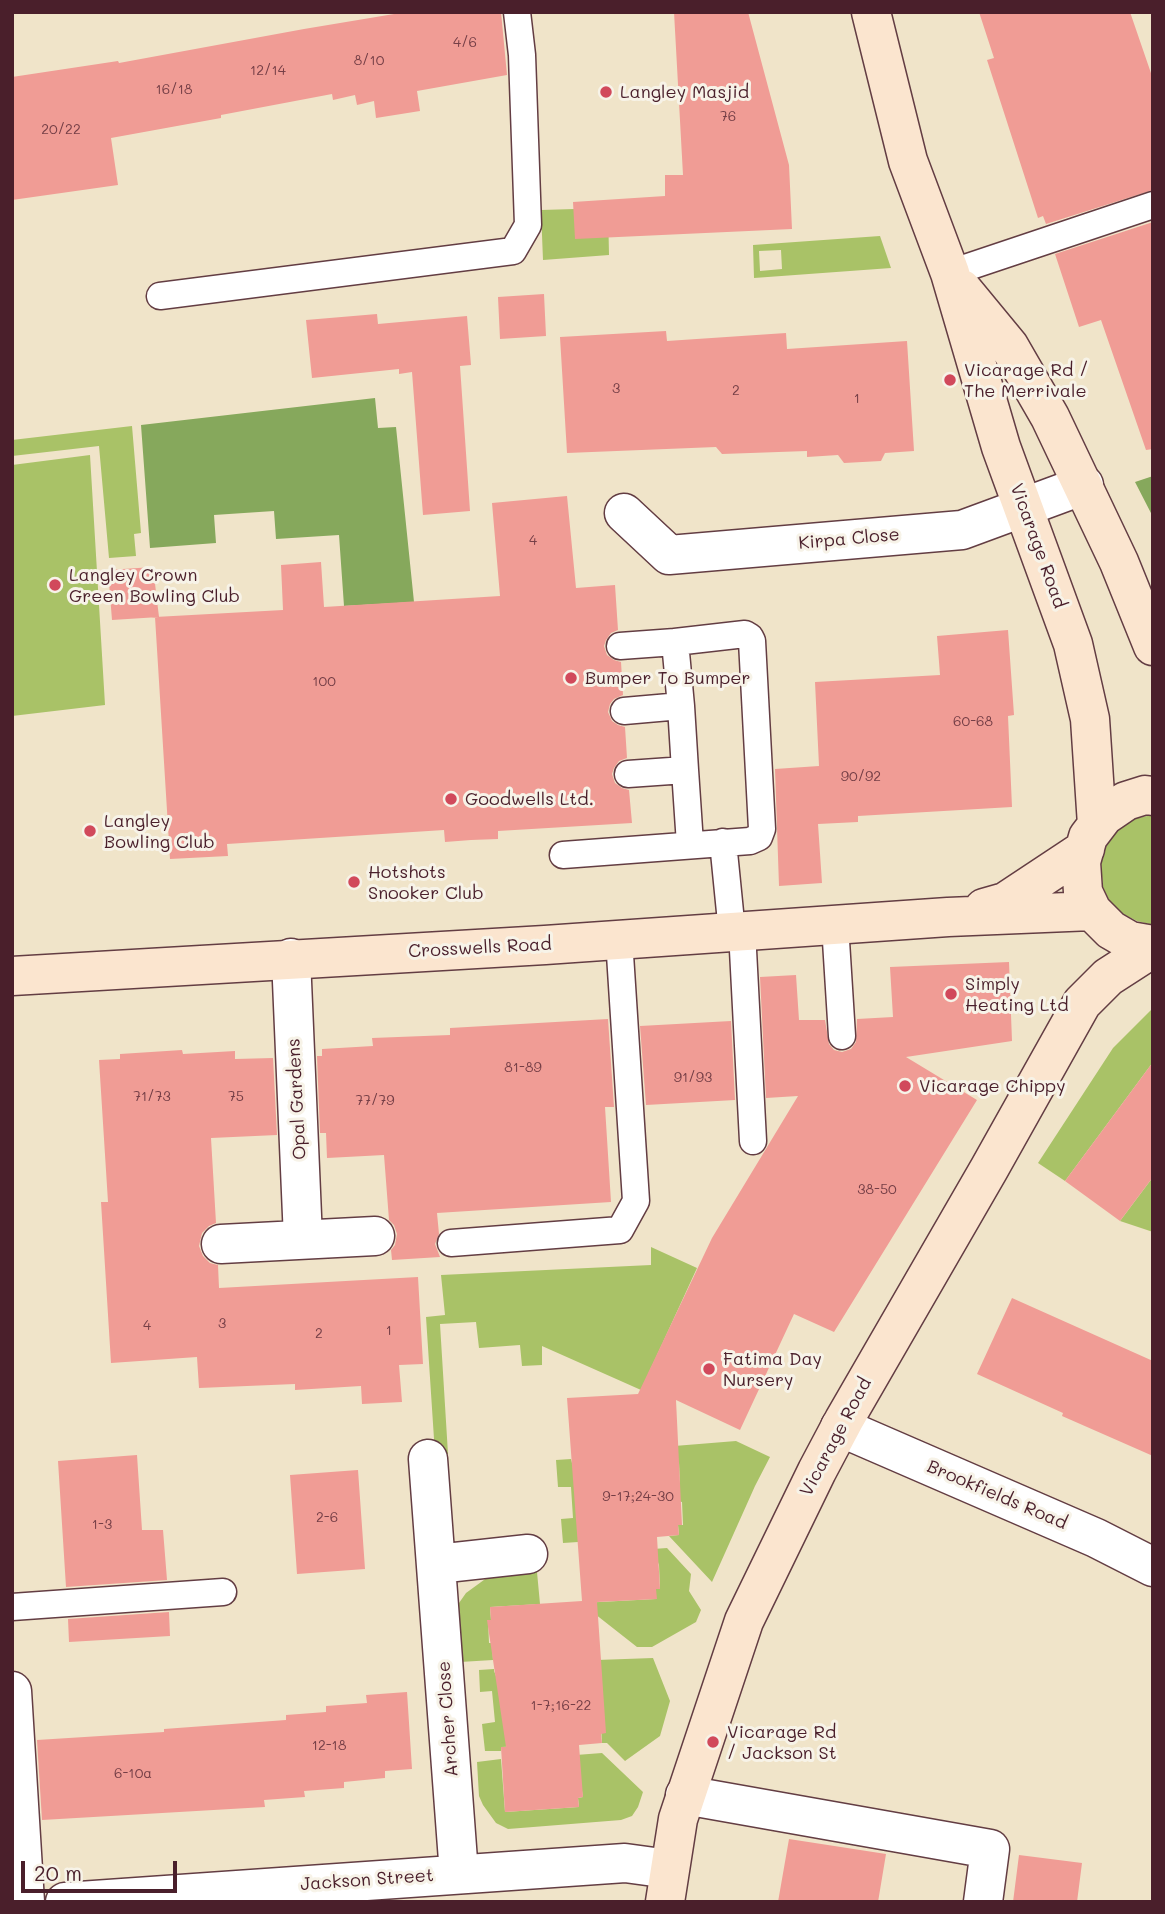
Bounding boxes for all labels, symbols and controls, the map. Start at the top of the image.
house number: 4/6 [453,35,477,51]
house number: 8/10 [354,53,384,69]
house number: 12/14 [250,63,286,79]
place label: Langley Masjid [620,81,749,103]
house number: 16/18 [156,82,192,98]
marker: Langley Masjid [598,84,614,100]
house number: 76 [720,109,736,125]
house number: 20/22 [41,122,81,138]
place label: Vicarage Rd / The Merrivale [964,359,1089,402]
marker: Vicarage Rd / The Merrivale [942,372,958,388]
house number: 3 [612,381,620,397]
house number: 2 [732,383,740,399]
house number: 1 [854,391,860,407]
street label: Vicarage Road [1005,481,1071,611]
street label: Kirpa Close [798,524,900,554]
house number: 4 [529,533,537,549]
place label: Langley Crown Green Bowling Club [69,564,240,606]
marker: Langley Crown Green Bowling Club [47,577,63,593]
place label: Bumper To Bumper [585,667,751,689]
marker: Bumper To Bumper [563,670,579,686]
house number: 100 [312,674,336,690]
house number: 60-68 [953,714,993,730]
house number: 90/92 [841,769,881,785]
place label: Goodwells Ltd. [465,788,594,810]
marker: Goodwells Ltd. [443,791,459,807]
place label: Langley Bowling Club [104,810,215,852]
marker: Langley Bowling Club [82,823,98,839]
place label: Hotshots Snooker Club [368,861,484,903]
marker: Hotshots Snooker Club [346,874,362,890]
street label: Crosswells Road [408,933,552,963]
place label: Simply Heating Ltd [965,973,1069,1016]
marker: Simply Heating Ltd [943,986,959,1002]
street label: Opal Gardens [283,1038,311,1160]
house number: 81-89 [504,1060,542,1076]
house number: 91/93 [674,1070,712,1086]
place label: Vicarage Chippy [919,1075,1066,1097]
marker: Vicarage Chippy [897,1078,913,1094]
house number: 71/73 [133,1089,171,1105]
house number: 75 [228,1089,244,1105]
house number: 77/79 [356,1093,394,1109]
house number: 38-50 [857,1182,897,1198]
house number: 3 [218,1316,226,1332]
house number: 4 [143,1318,151,1334]
house number: 1 [386,1323,392,1339]
house number: 2 [315,1326,323,1342]
place label: Fatima Day Nursery [723,1348,822,1390]
marker: Fatima Day Nursery [701,1361,717,1377]
street label: Vicarage Road [796,1374,876,1500]
street label: Brookfields Road [924,1456,1070,1534]
house number: 9-17;24-30 [602,1489,674,1505]
house number: 2-6 [316,1510,338,1526]
house number: 1-3 [92,1517,112,1533]
street label: Archer Close [433,1660,463,1778]
house number: 1-7;16-22 [531,1698,591,1714]
place label: Vicarage Rd / Jackson St [727,1721,837,1764]
marker: Vicarage Rd / Jackson St [705,1734,721,1750]
house number: 12-18 [312,1738,346,1754]
house number: 6-10a [114,1766,152,1782]
scale bar [24,1848,180,1892]
text: 20 m [34,1859,82,1886]
street label: Jackson Street [300,1865,434,1895]

